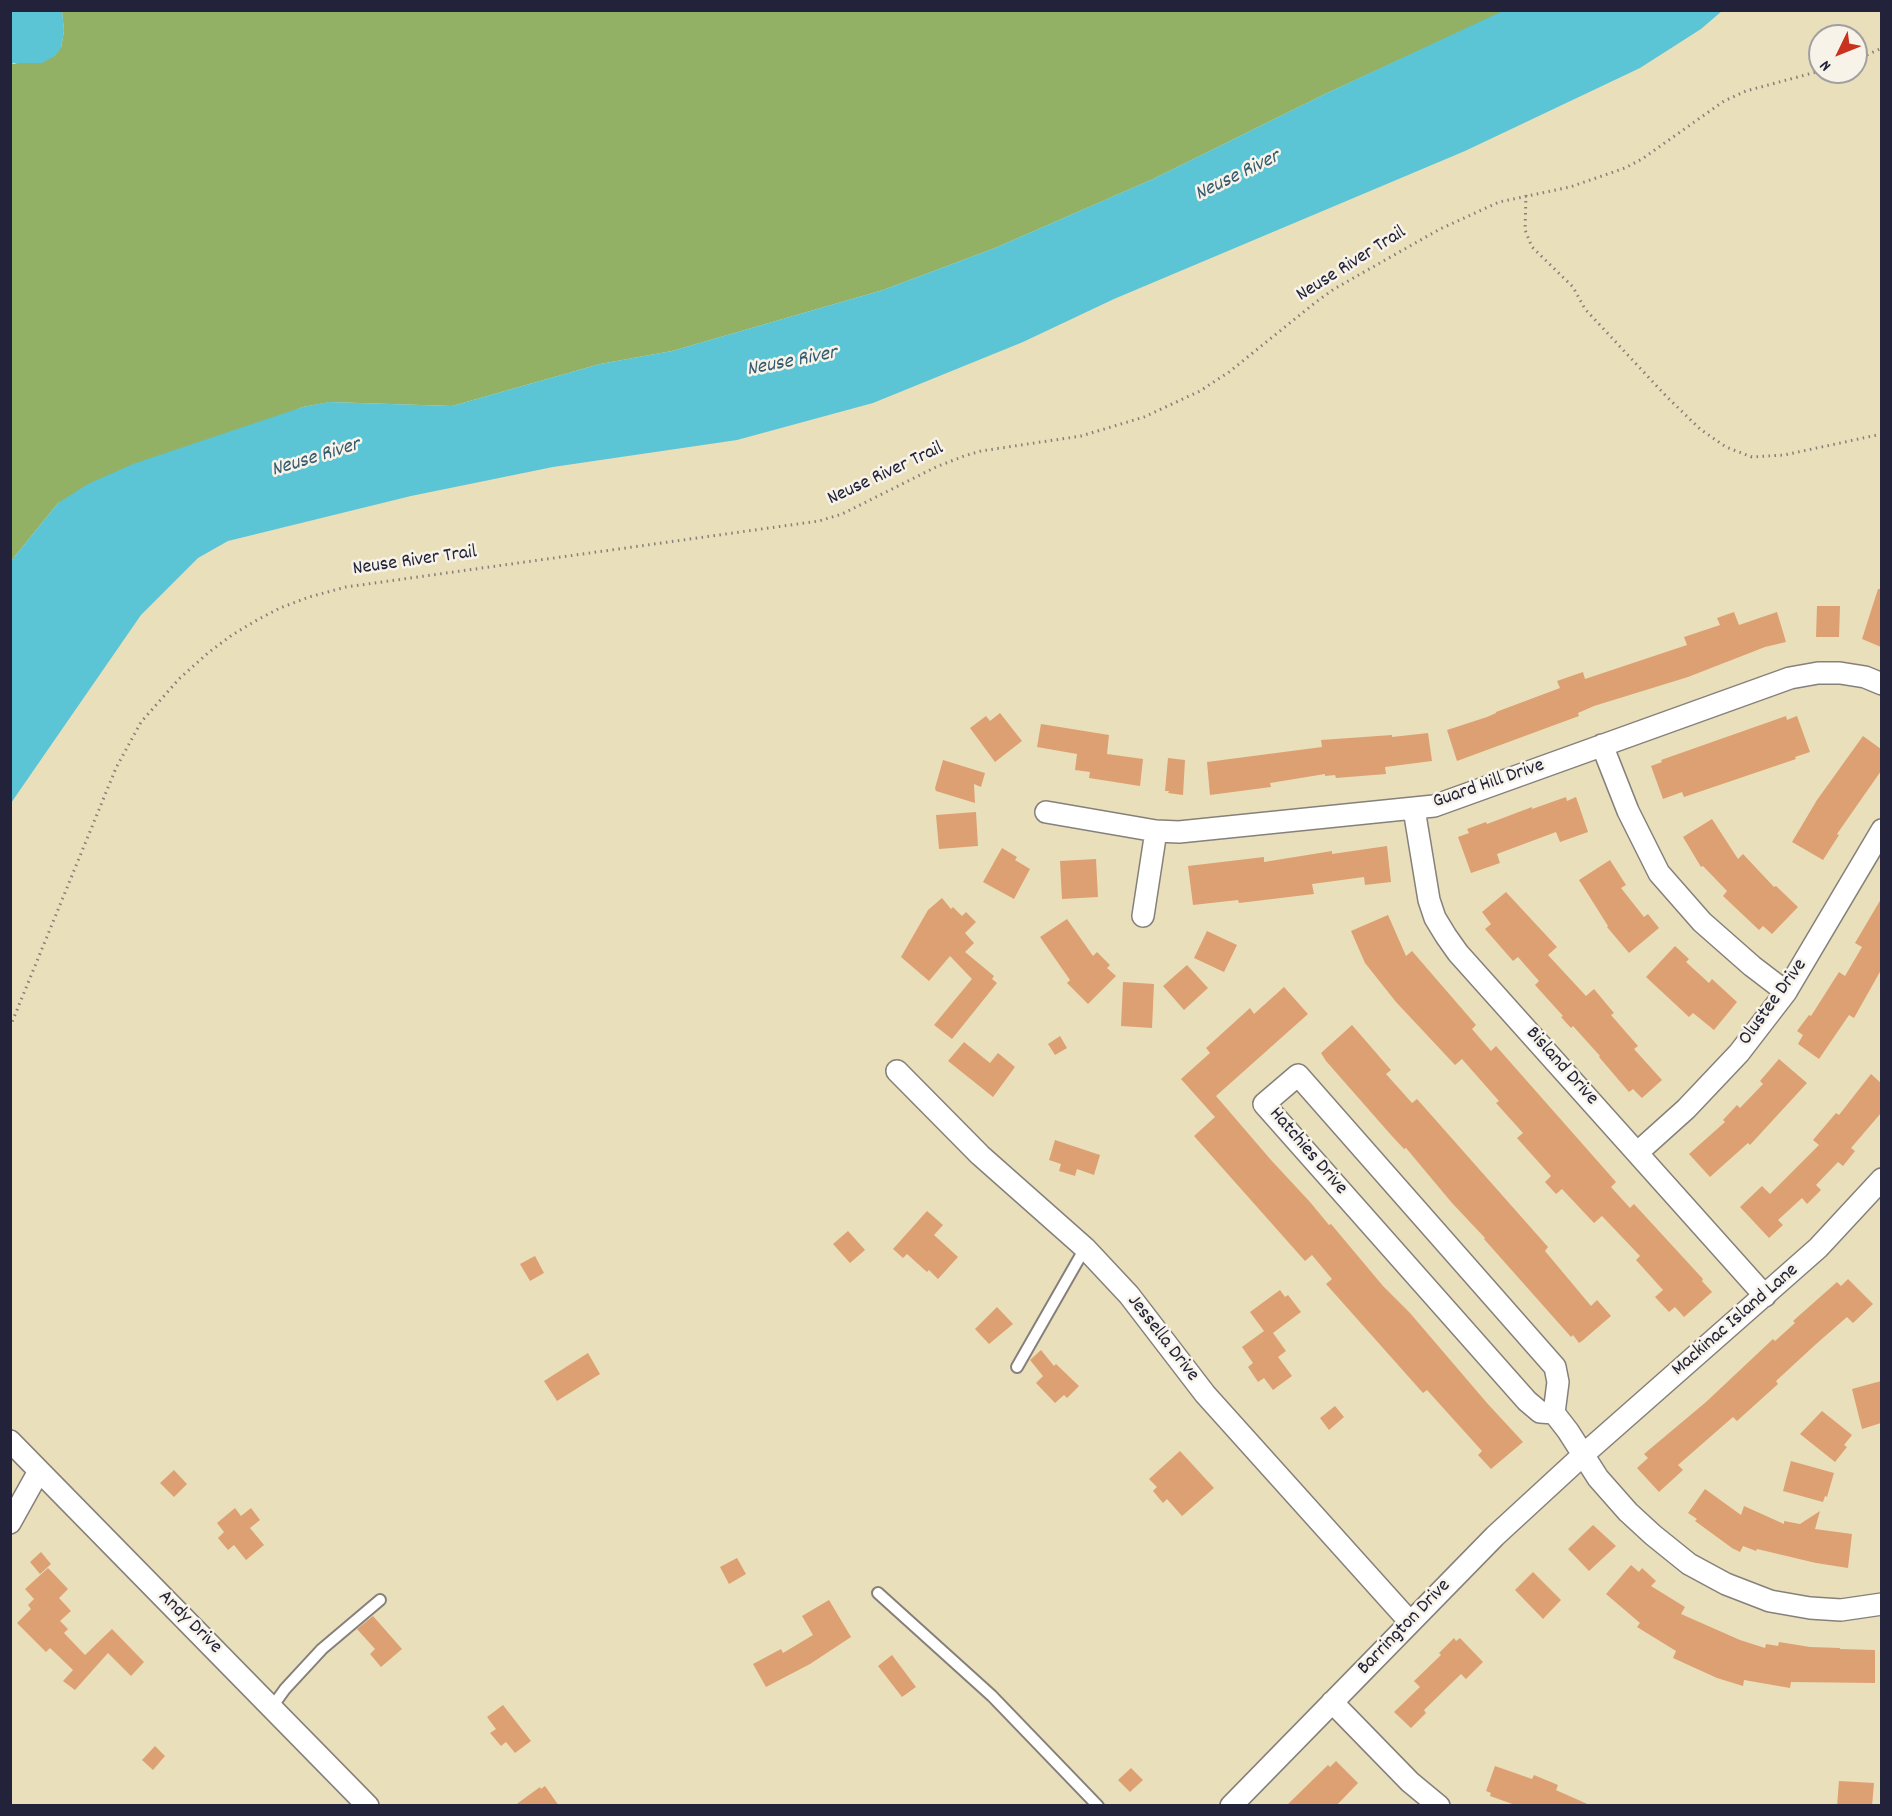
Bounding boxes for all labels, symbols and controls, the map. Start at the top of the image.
north arrow [1808,24,1868,84]
text: N [1815,55,1837,76]
water label: Neuse River [1191,146,1285,208]
street label: Neuse River Trail [1293,222,1411,308]
water label: Neuse River [745,342,839,384]
water label: Neuse River [269,434,363,484]
street label: Neuse River Trail [824,438,948,512]
street label: Neuse River Trail [352,541,478,583]
street label: Guard Hill Drive [1430,755,1548,815]
street label: Olustee Drive [1734,955,1814,1051]
street label: Bisland Drive [1519,1023,1603,1111]
street label: Hatchies Drive [1262,1103,1352,1201]
street label: Mackinac Island Lane [1668,1260,1804,1382]
street label: Jessella Drive [1121,1291,1203,1387]
street label: Barrington Drive [1353,1575,1457,1681]
street label: Andy Drive [152,1586,226,1660]

